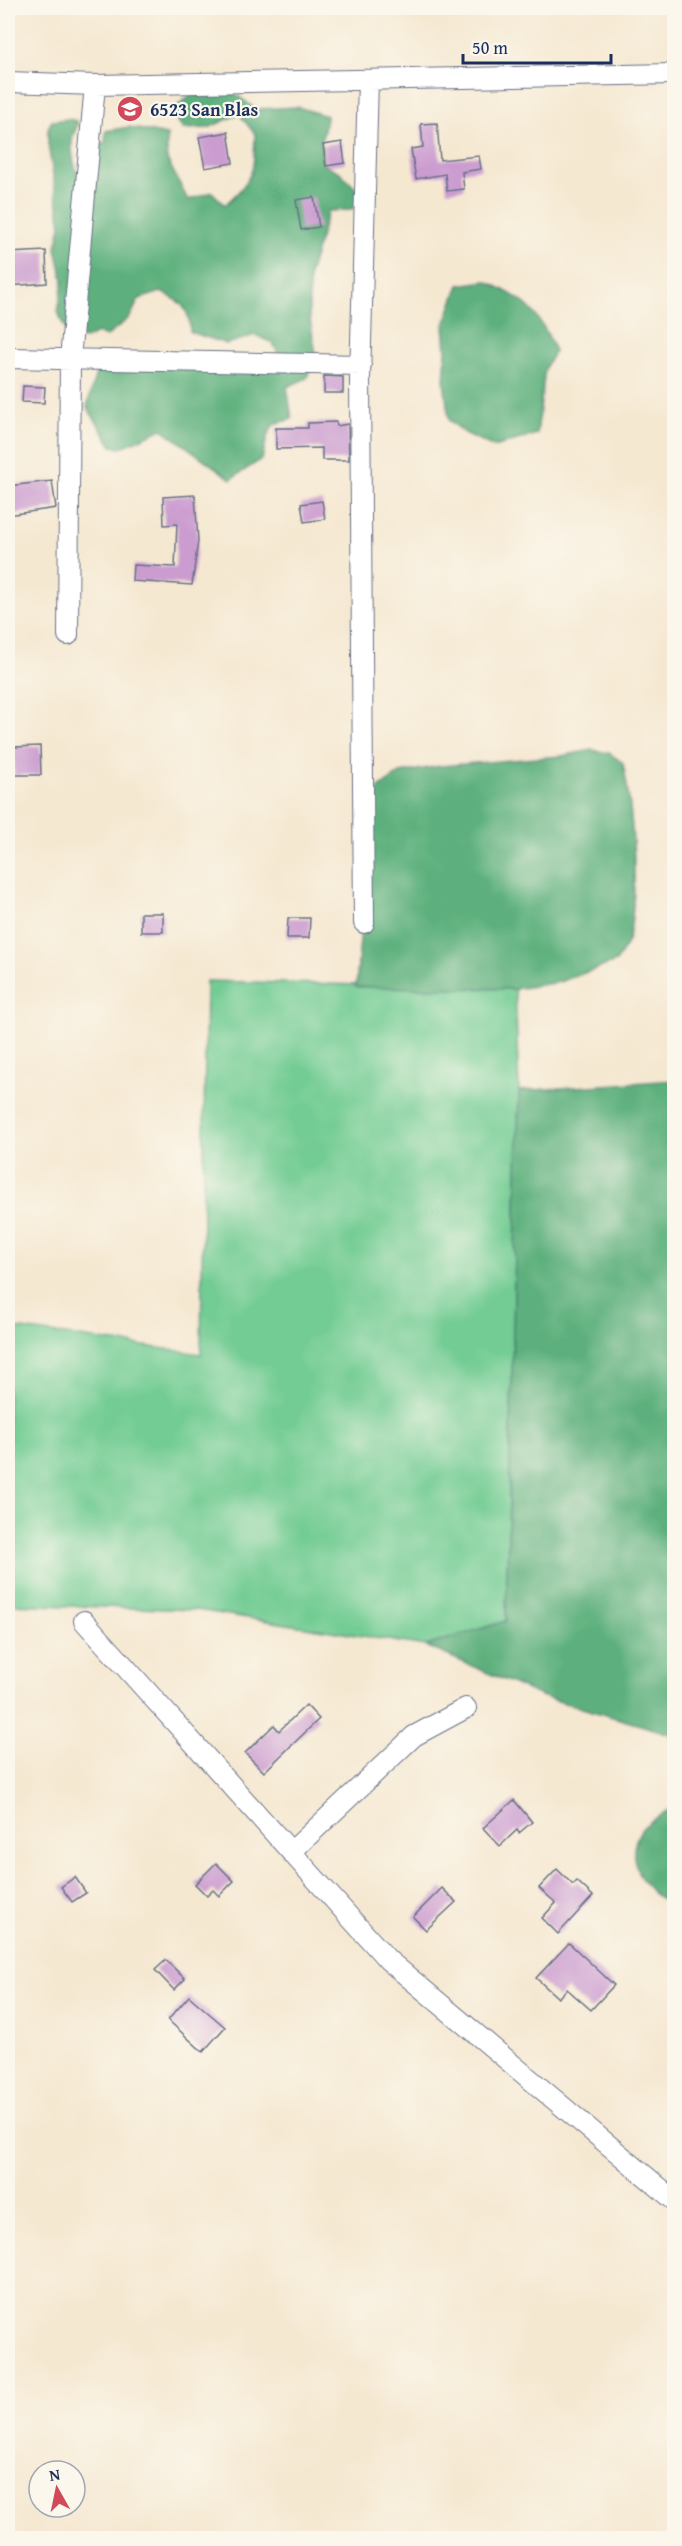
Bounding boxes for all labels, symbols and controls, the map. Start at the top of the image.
scale bar [463,27,612,65]
text: 50 m [472,34,508,61]
school or university icon: 6523 San Blas [115,94,145,124]
place label: 6523 San Blas [150,96,258,123]
north arrow [27,2459,87,2519]
text: N [47,2461,62,2487]

